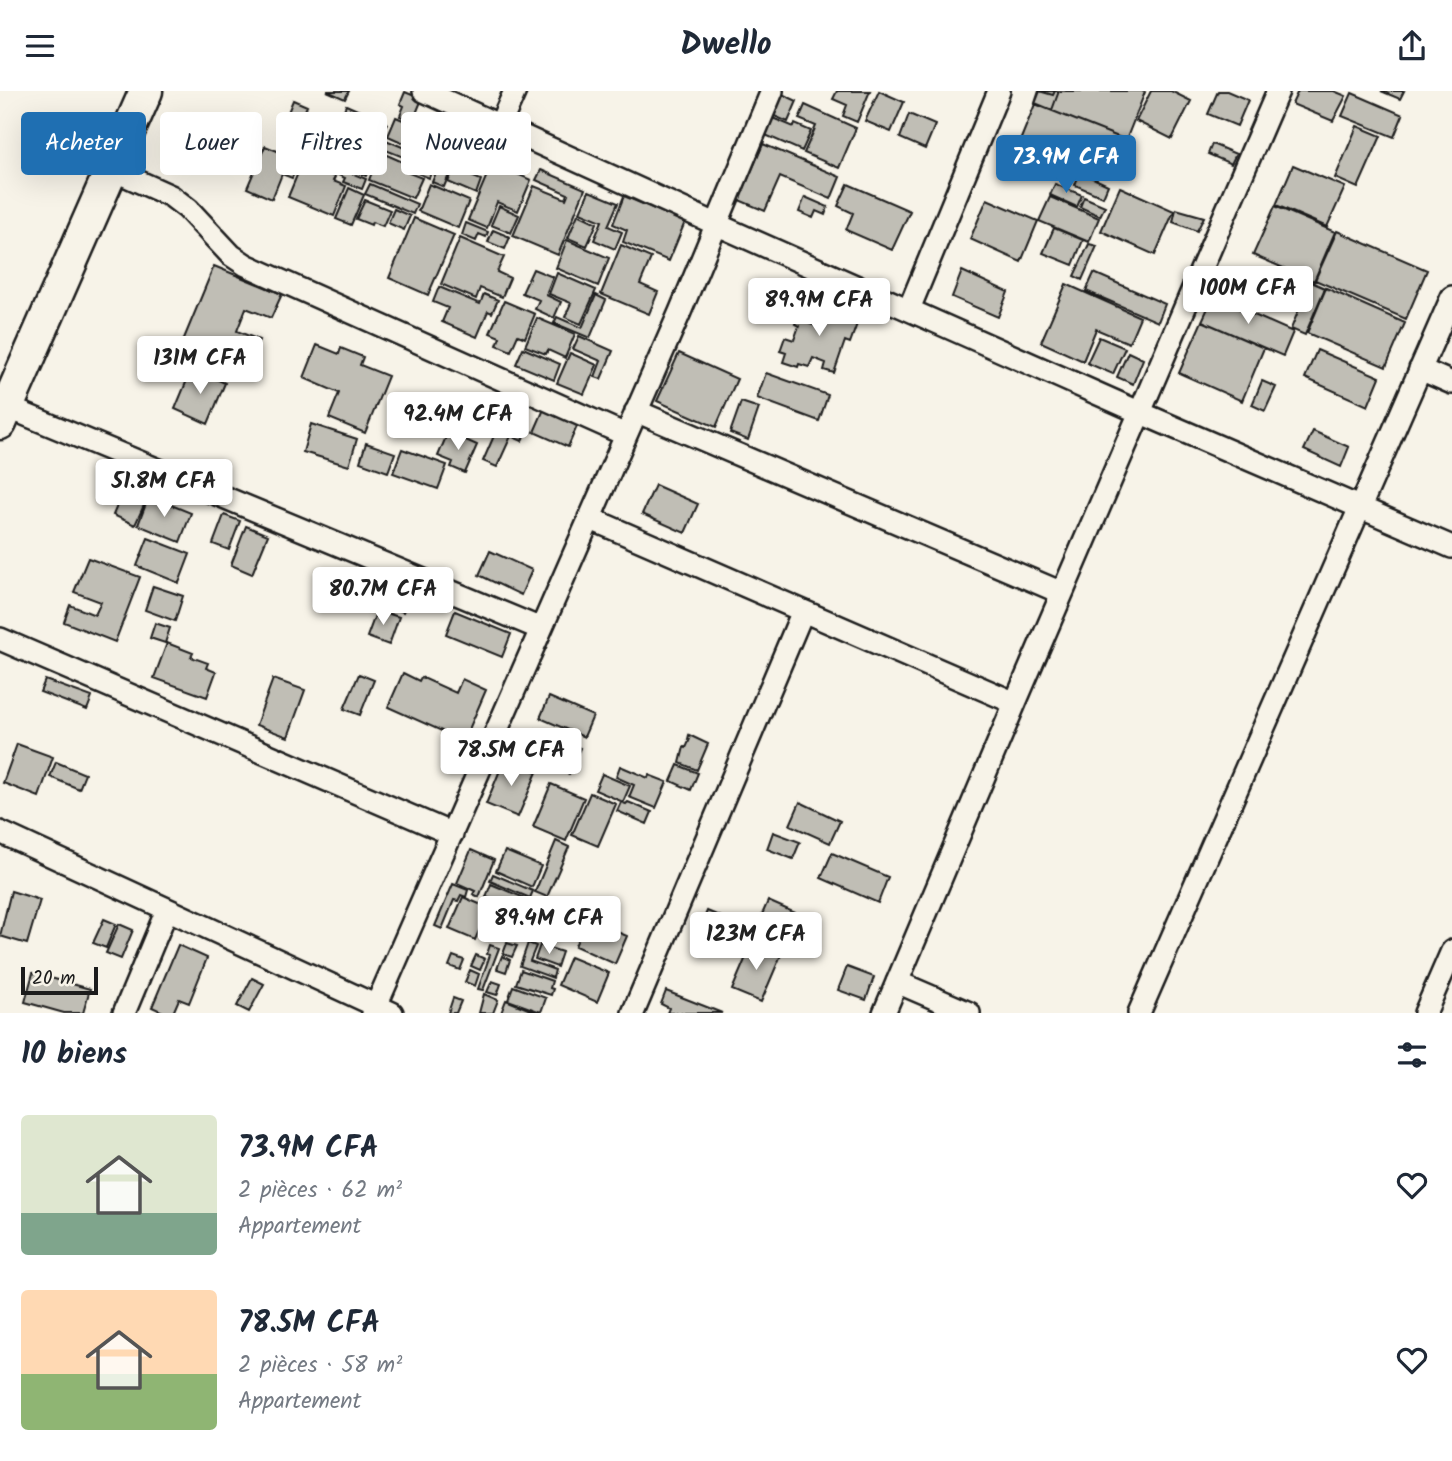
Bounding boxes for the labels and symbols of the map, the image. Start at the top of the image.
pin: 73.9M CFA [986,135,1146,195]
pin: 100M CFA [1176,267,1320,326]
pin: 89.9M CFA [739,279,899,338]
pin: 131M CFA [128,337,272,396]
pin: 92.4M CFA [378,393,538,452]
pin: 51.8M CFA [84,459,244,519]
pin: 80.7M CFA [303,567,463,627]
pin: 78.5M CFA [431,729,591,788]
pin: 89.4M CFA [469,897,629,956]
pin: 123M CFA [684,913,828,972]
scale bar [21,964,98,996]

